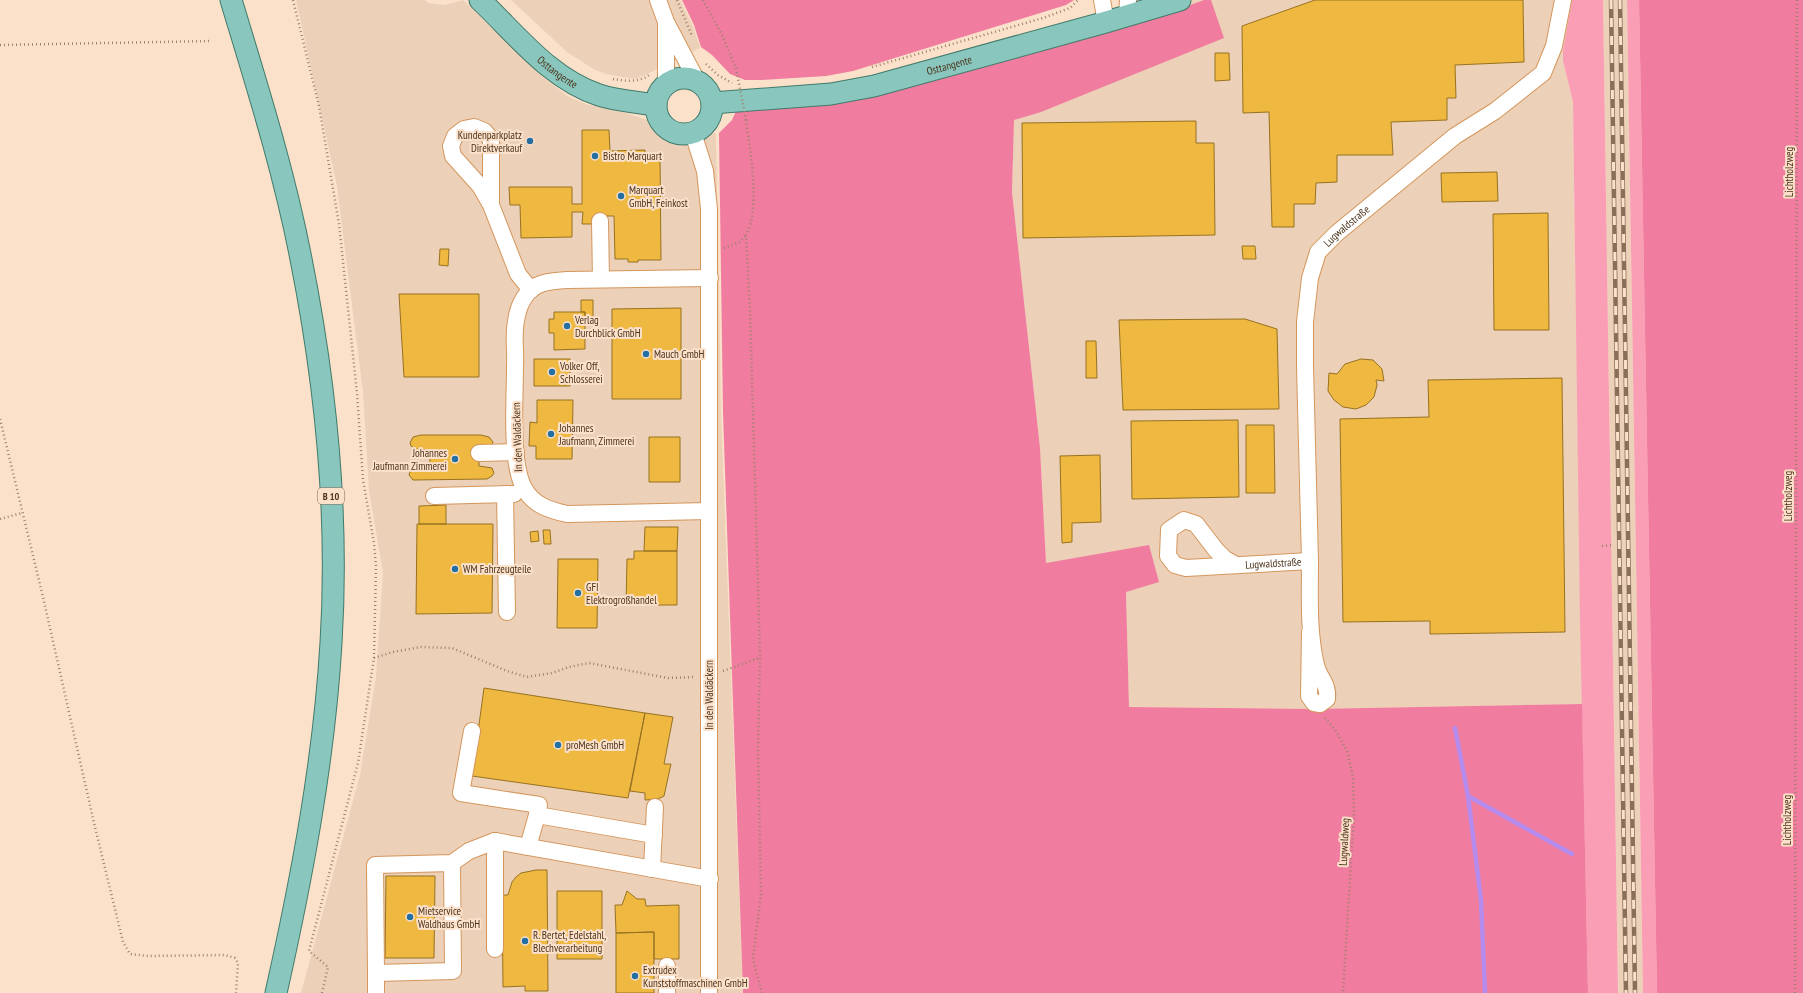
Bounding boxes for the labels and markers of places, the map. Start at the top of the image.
place label: Kundenparkplatz Direktverkauf [458,128,523,155]
marker: Kundenparkplatz Direktverkauf [525,136,535,146]
place label: Bistro Marquart [603,149,662,163]
marker: Bistro Marquart [590,151,600,161]
place label: Marquart GmbH, Feinkost [629,183,688,210]
marker: Marquart GmbH, Feinkost [616,191,626,201]
place label: Verlag Durchblick GmbH [574,313,641,340]
marker: Verlag Durchblick GmbH [562,321,572,331]
place label: Mauch GmbH [654,347,705,361]
marker: Mauch GmbH [641,349,651,359]
place label: Volker Off, Schlosserei [559,359,603,386]
marker: Volker Off, Schlosserei [547,367,557,377]
place label: Johannes Jaufmann, Zimmerei [558,421,634,448]
marker: Johannes Jaufmann, Zimmerei [546,429,556,439]
place label: Johannes Jaufmann Zimmerei [372,446,447,473]
marker: Johannes Jaufmann Zimmerei [450,454,460,464]
place label: WM Fahrzeugteile [463,562,532,576]
marker: WM Fahrzeugteile [450,564,460,574]
place label: GFI Elektrogroßhandel [586,580,657,607]
marker: GFI Elektrogroßhandel [573,588,583,598]
place label: proMesh GmbH [566,738,624,752]
marker: proMesh GmbH [553,740,563,750]
place label: Mietservice Waldhaus GmbH [418,904,480,931]
marker: Mietservice Waldhaus GmbH [405,912,415,922]
place label: R. Bertet, Edelstahl, Blechverarbeitung [533,928,606,955]
marker: R. Bertet, Edelstahl, Blechverarbeitung [520,936,530,946]
place label: Extrudex Kunststoffmaschinen GmbH [643,963,748,990]
marker: Extrudex Kunststoffmaschinen GmbH [630,971,640,981]

